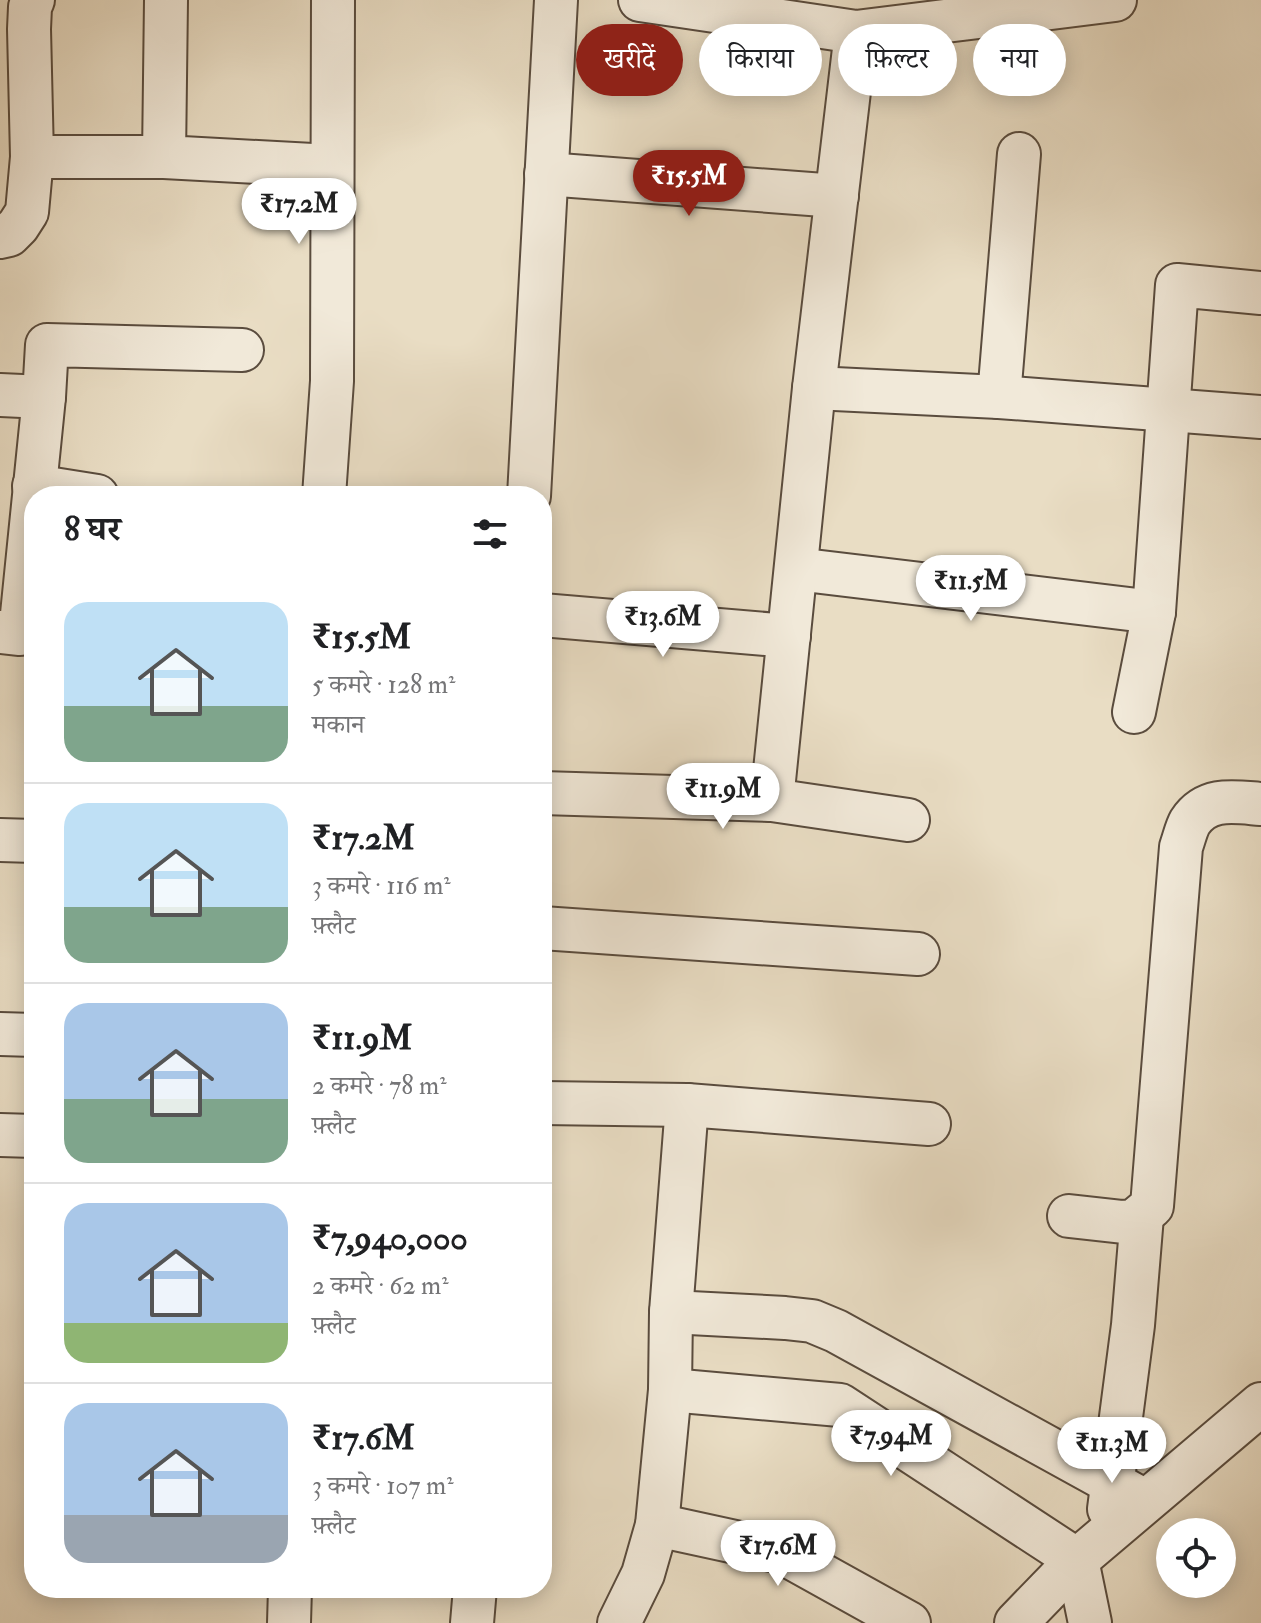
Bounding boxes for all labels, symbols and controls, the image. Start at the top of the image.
chip: खरीदें [576,24,683,96]
chip: किराया [699,24,822,96]
chip: फ़िल्टर [838,24,957,96]
chip: नया [973,24,1066,96]
pin: ₹15.5M [624,150,754,218]
text: ₹15.5M [651,160,727,192]
pin: ₹17.2M [234,178,364,246]
text: ₹17.2M [260,188,338,220]
text: 8 घर [64,508,121,551]
icon: filters [468,512,512,556]
pin: ₹11.5M [906,555,1036,623]
text: ₹11.5M [934,565,1008,597]
pin: ₹13.6M [598,591,728,659]
text: ₹13.6M [624,601,702,633]
text: ₹15.5M [312,616,412,659]
icon: home [128,634,224,730]
text: 5 कमरे · 128 m² [312,669,455,701]
text: मकान [312,709,365,741]
pin: ₹11.9M [658,763,788,831]
text: ₹11.9M [685,773,761,805]
text: ₹17.2M [312,817,415,860]
icon: home [128,835,224,931]
text: 3 कमरे · 116 m² [312,870,451,902]
text: फ़्लैट [312,910,355,942]
text: ₹11.9M [312,1017,412,1060]
icon: home [128,1035,224,1131]
text: 2 कमरे · 78 m² [312,1070,446,1102]
text: फ़्लैट [312,1110,355,1142]
text: ₹7,940,000 [312,1217,468,1260]
icon: home [128,1235,224,1331]
text: 2 कमरे · 62 m² [312,1270,449,1302]
text: फ़्लैट [312,1310,355,1342]
pin: ₹7.94M [826,1410,956,1478]
text: ₹17.6M [312,1417,415,1460]
pin: ₹11.3M [1047,1417,1177,1485]
text: ₹7.94M [849,1420,933,1452]
text: ₹11.3M [1075,1427,1149,1459]
icon: home [128,1435,224,1531]
text: 3 कमरे · 107 m² [312,1470,454,1502]
text: फ़्लैट [312,1510,355,1542]
map controls [1156,1518,1236,1598]
button: locate [1156,1518,1236,1598]
pin: ₹17.6M [713,1520,843,1588]
text: ₹17.6M [739,1530,817,1562]

